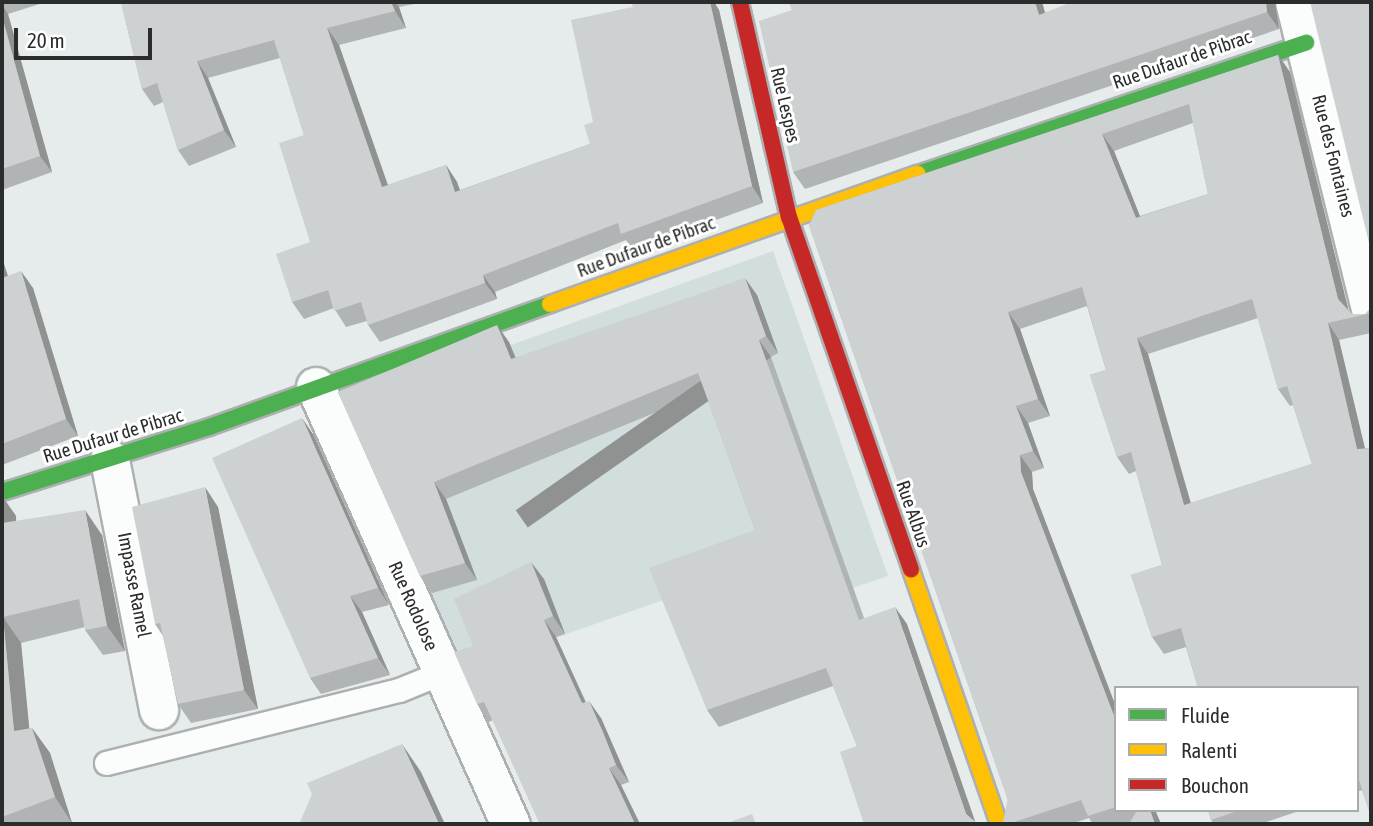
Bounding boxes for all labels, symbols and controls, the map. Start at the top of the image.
scale bar [18,14,156,58]
street label: Rue Dufaur de Pibrac [1110,26,1254,94]
text: 20 m [27,28,65,52]
street label: Rue Lespes [765,65,805,145]
street label: Rue des Fontaines [1307,92,1359,220]
street label: Rue Dufaur de Pibrac [574,212,718,282]
street label: Rue Dufaur de Pibrac [40,404,186,468]
street label: Rue Albus [891,478,935,550]
street label: Impasse Ramel [113,530,155,640]
street label: Rue Rodolose [383,558,443,654]
legend [1114,686,1359,812]
text: Fluide [1181,703,1230,727]
text: Ralenti [1181,738,1237,762]
text: Bouchon [1181,773,1249,797]

